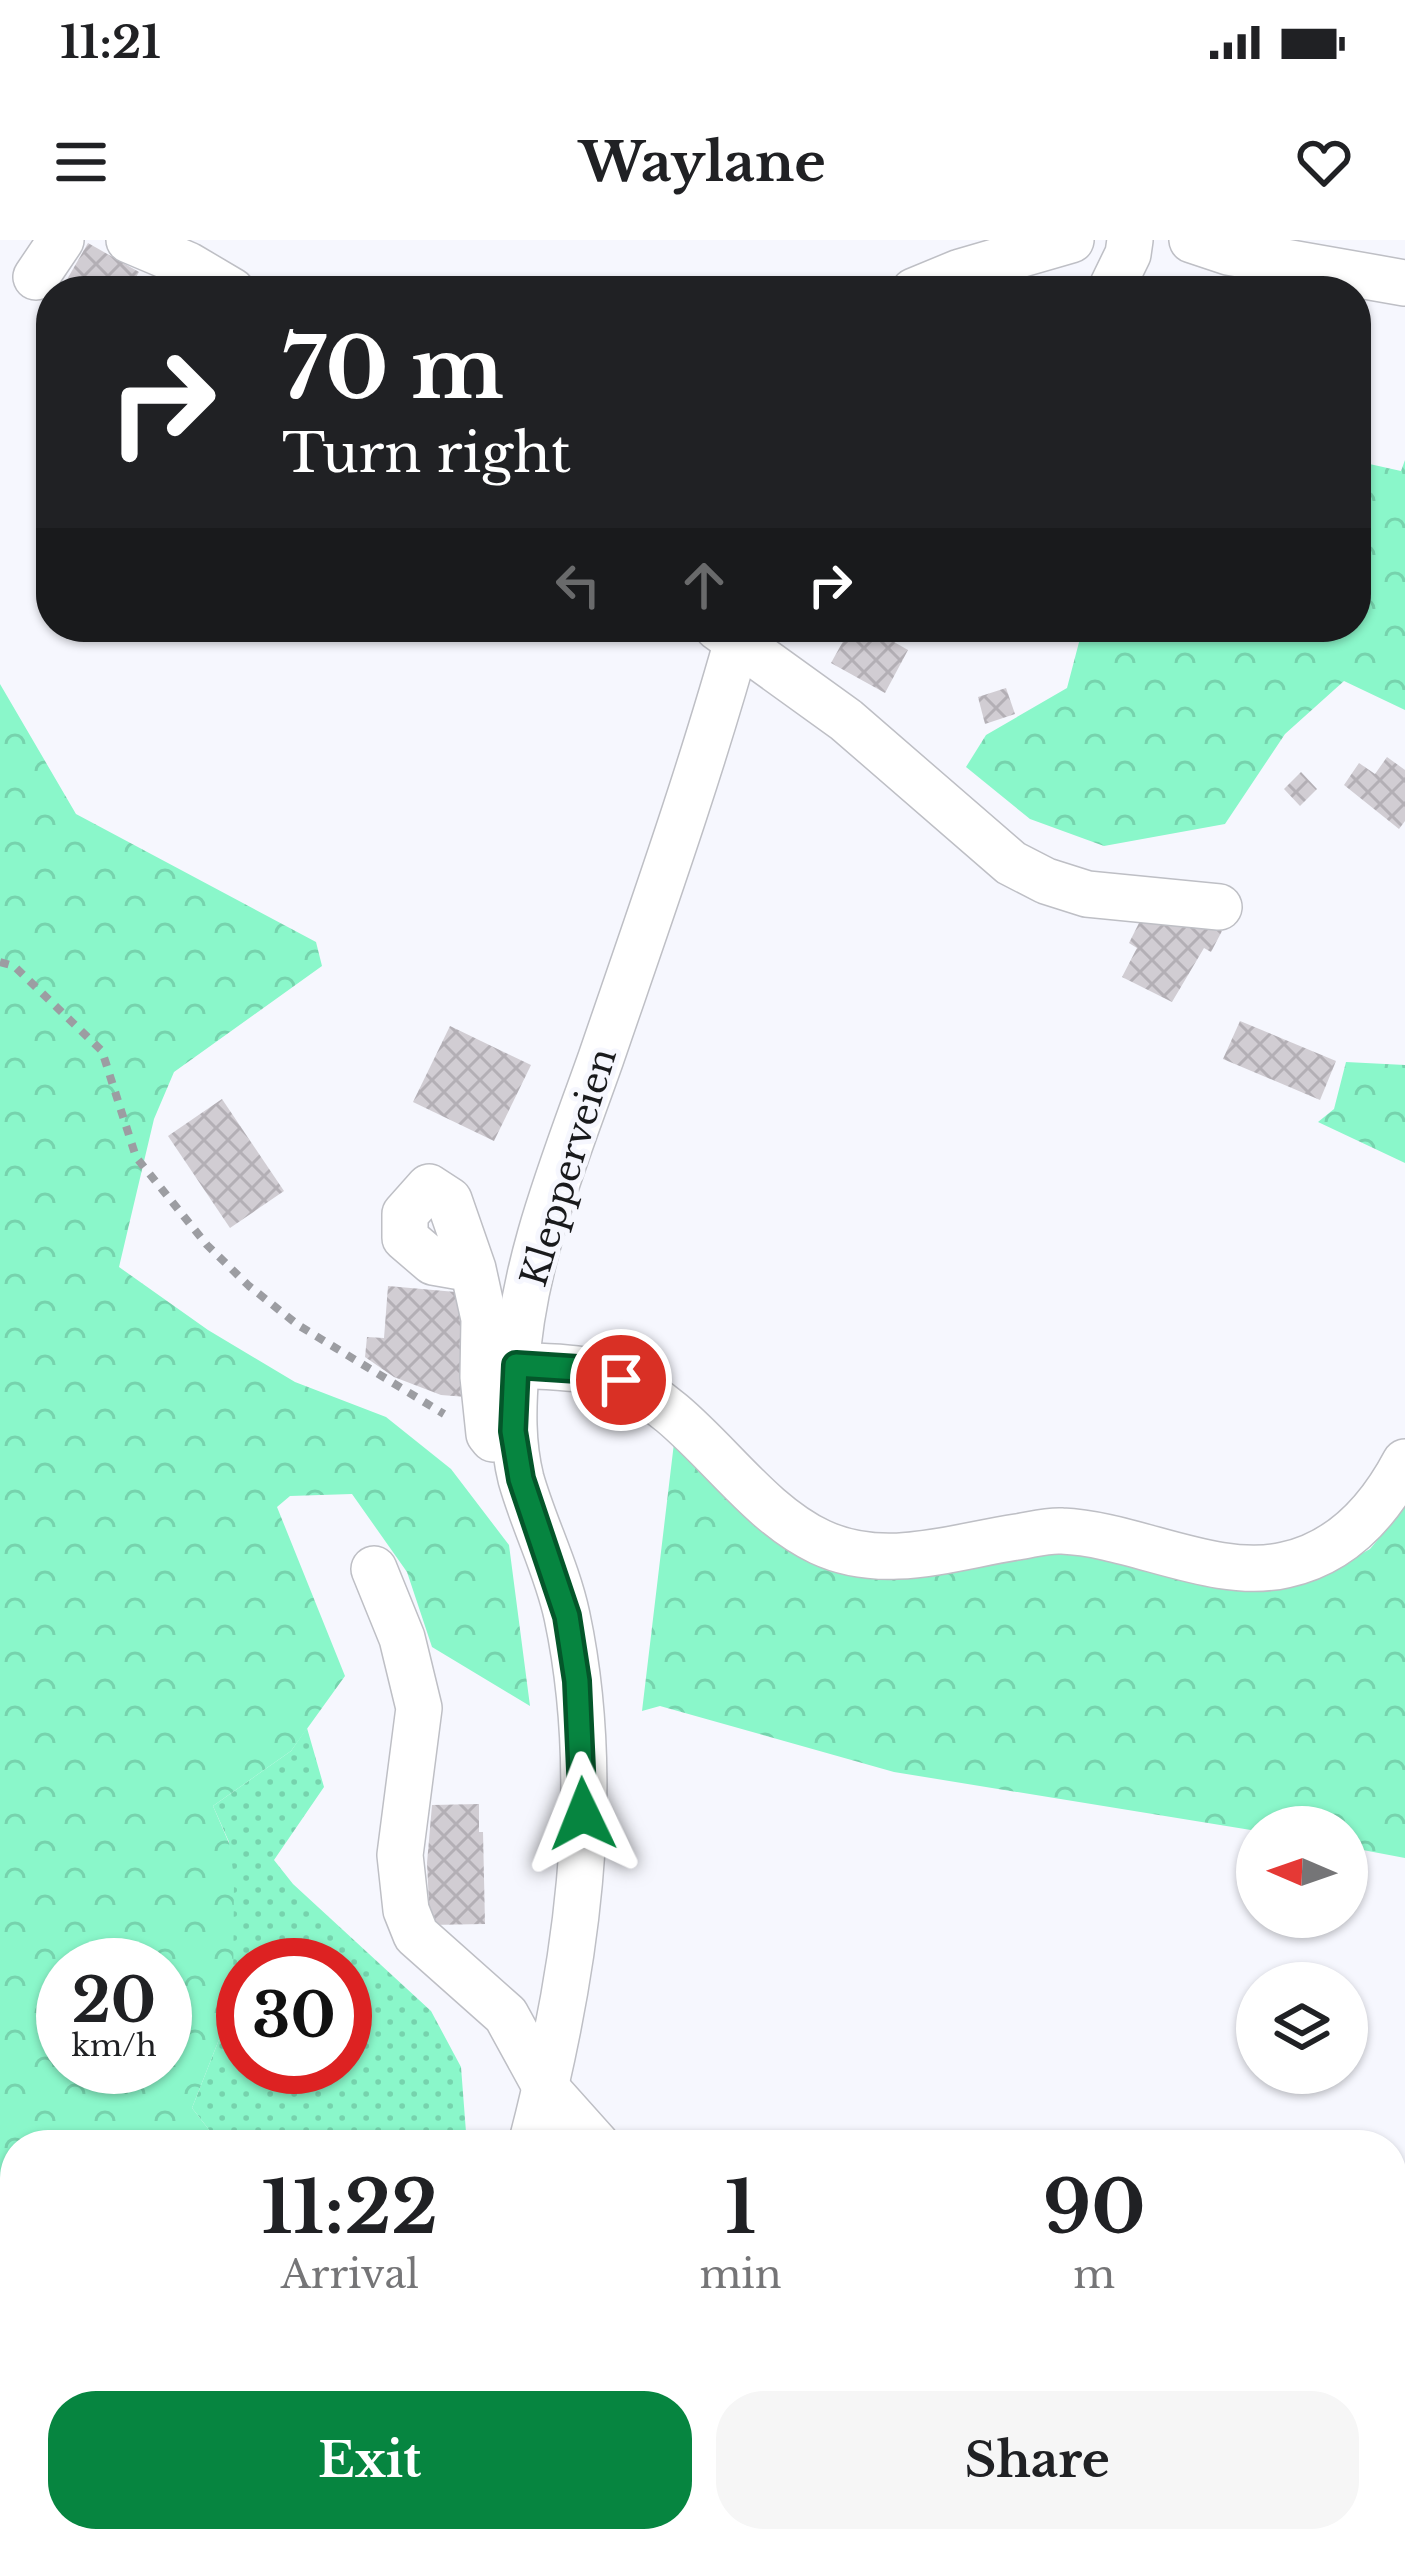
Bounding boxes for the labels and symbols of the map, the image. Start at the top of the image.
street label: Klepperveien [511,1043,626,1292]
pin [570,1329,672,1431]
position arrow [520,1751,646,1877]
north arrow [1236,1806,1368,1938]
speed limit sign: 30 [216,1938,372,2094]

